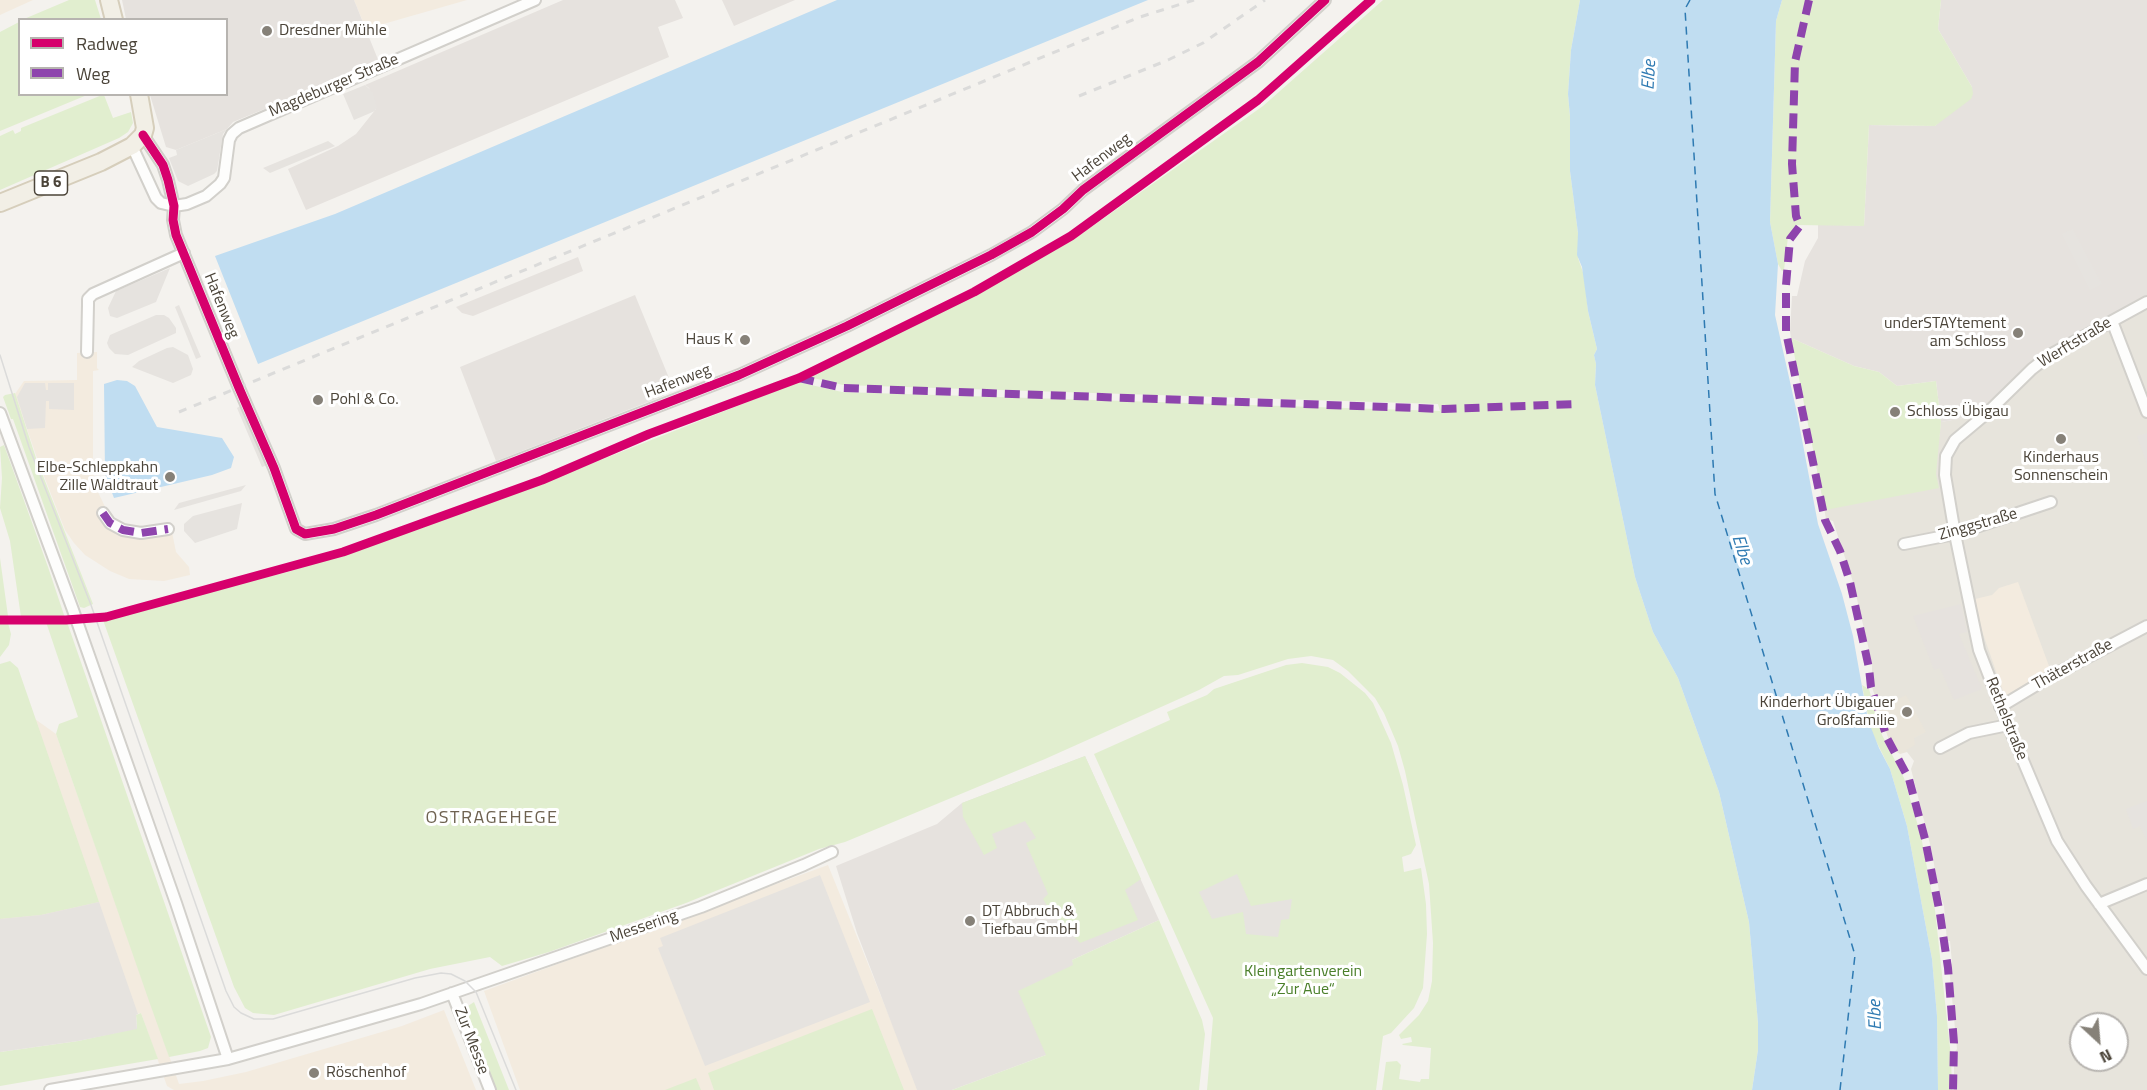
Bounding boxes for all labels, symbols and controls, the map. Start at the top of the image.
legend [18,18,228,96]
place label: Dresdner Mühle [279,21,387,41]
marker: Dresdner Mühle [260,24,274,38]
text: Radweg [76,30,138,57]
street label: Magdeburger Straße [266,50,402,122]
water label: Elbe [1638,59,1662,91]
text: Weg [76,60,110,87]
street label: Hafenweg [1069,130,1135,186]
road number: B 6 [34,171,68,195]
street label: Hafenweg [199,270,243,342]
place label: underSTAYtement am Schloss [1884,314,2006,352]
street label: Werftstraße [2035,314,2115,372]
marker: underSTAYtement am Schloss [2011,326,2025,340]
place label: Haus K [686,330,733,350]
marker: Haus K [738,333,752,347]
street label: Hafenweg [642,361,714,403]
place label: Pohl & Co. [330,390,399,410]
marker: Pohl & Co. [311,393,325,407]
place label: Schloss Übigau [1907,402,2009,422]
marker: Schloss Übigau [1888,405,1902,419]
marker: Kinderhaus Sonnenschein [2054,432,2068,446]
place label: Kinderhaus Sonnenschein [2014,448,2108,486]
place label: Elbe-Schleppkahn Zille Waldtraut [37,458,158,496]
marker: Elbe-Schleppkahn Zille Waldtraut [163,470,177,484]
street label: Zinggstraße [1936,505,2020,545]
water label: Elbe [1726,532,1756,568]
street label: Thäterstraße [2030,635,2116,695]
street label: Rethelstraße [1981,675,2031,763]
place label: Kinderhort Übigauer Großfamilie [1759,693,1895,731]
marker: Kinderhort Übigauer Großfamilie [1900,705,1914,719]
district label: OSTRAGEHEGE [425,808,559,830]
place label: DT Abbruch & Tiefbau GmbH [982,902,1078,940]
street label: Messering [608,906,680,948]
marker: DT Abbruch & Tiefbau GmbH [963,914,977,928]
park label: Kleingartenverein „Zur Aue“ [1244,962,1362,1000]
water label: Elbe [1865,1000,1887,1030]
street label: Zur Messe [449,1005,493,1077]
north arrow [2069,1012,2129,1072]
text: N [2096,1043,2116,1070]
place label: Röschenhof [326,1063,406,1083]
marker: Röschenhof [307,1066,321,1080]

